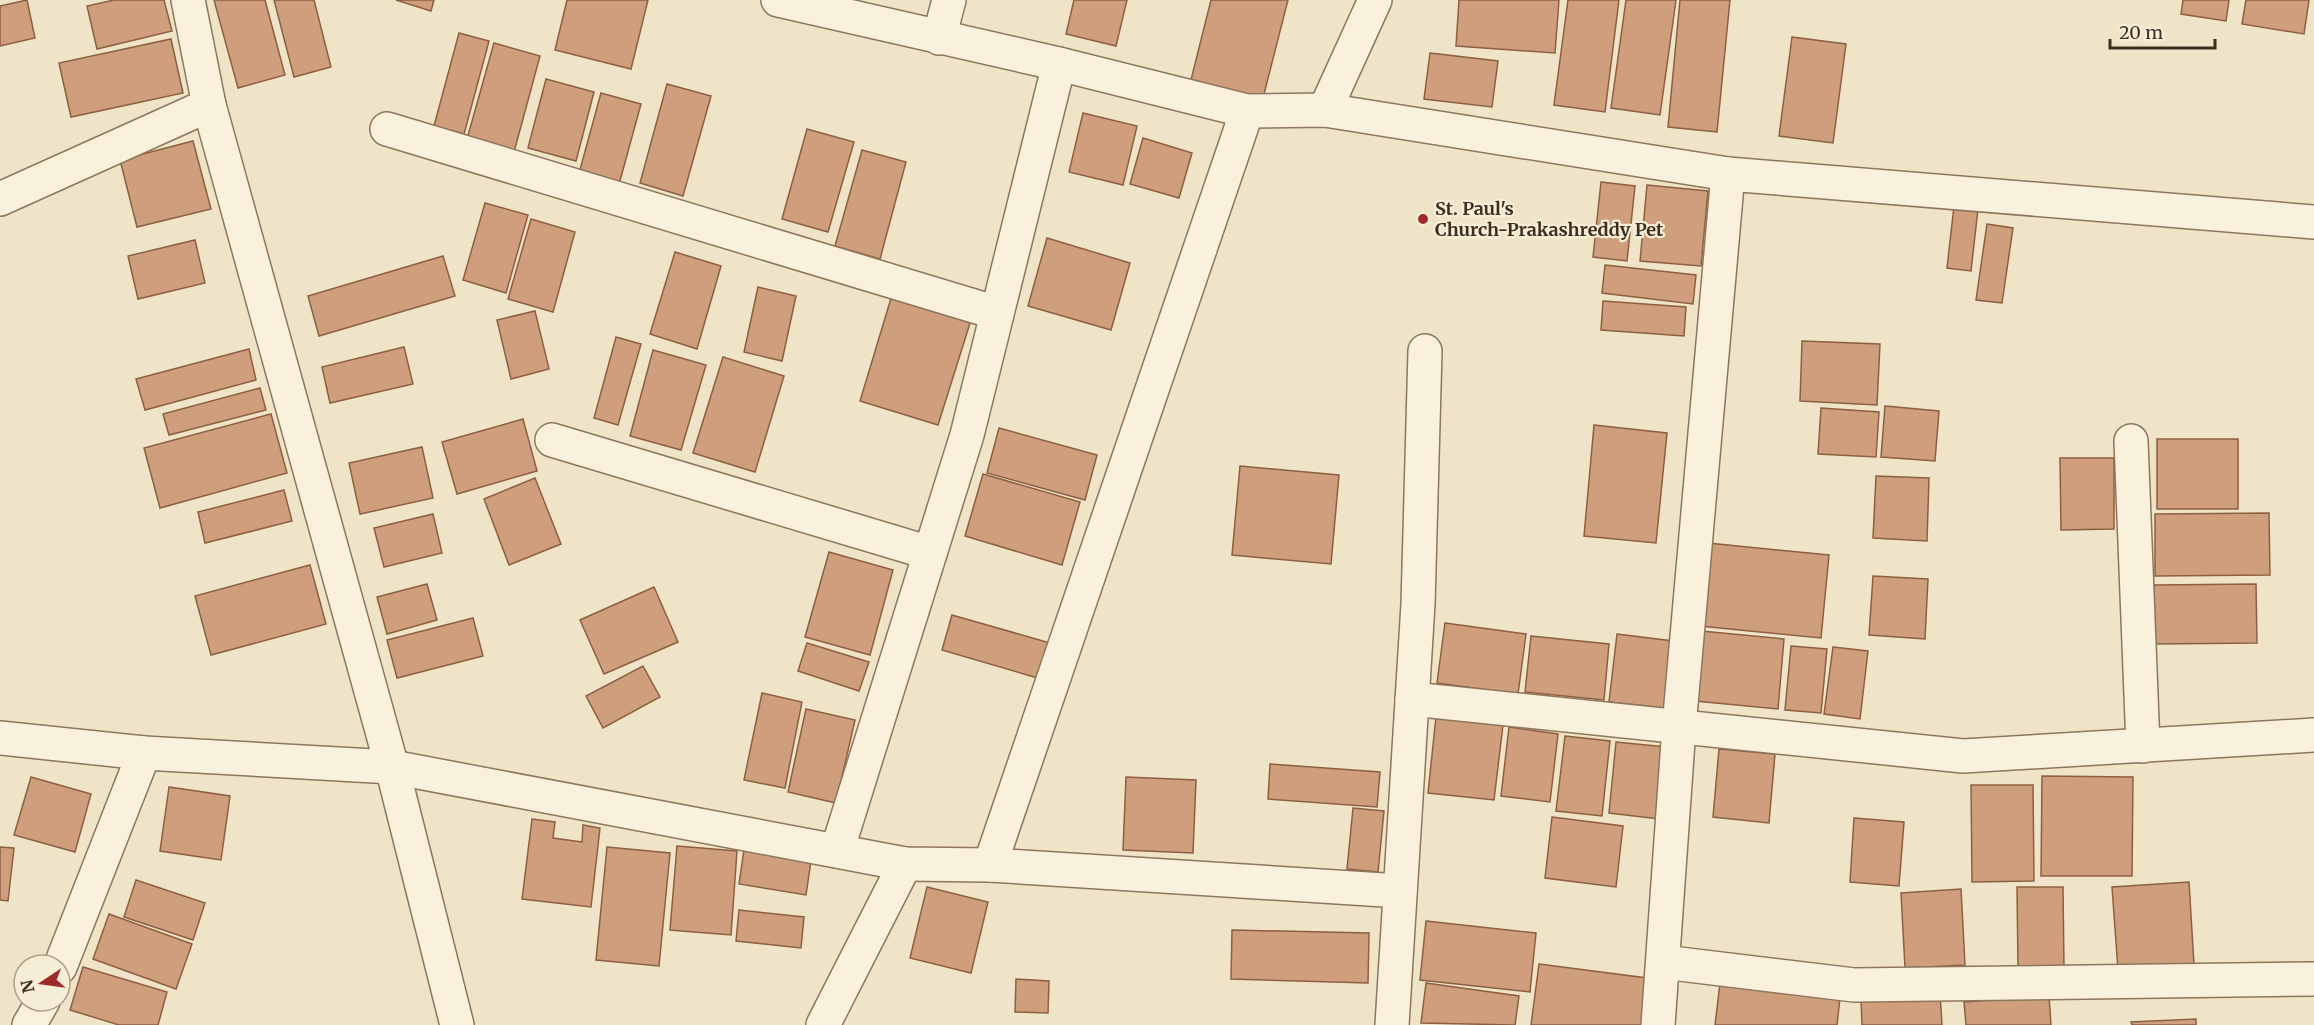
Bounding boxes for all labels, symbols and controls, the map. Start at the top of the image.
scale bar [2110,12,2215,50]
text: 20 m [2119,21,2163,44]
place label: St. Paul's Church-Prakashreddy Pet [1435,197,1664,241]
marker: St. Paul's Church-Prakashreddy Pet [1416,212,1430,226]
north arrow [12,953,72,1013]
text: N [16,978,39,995]

